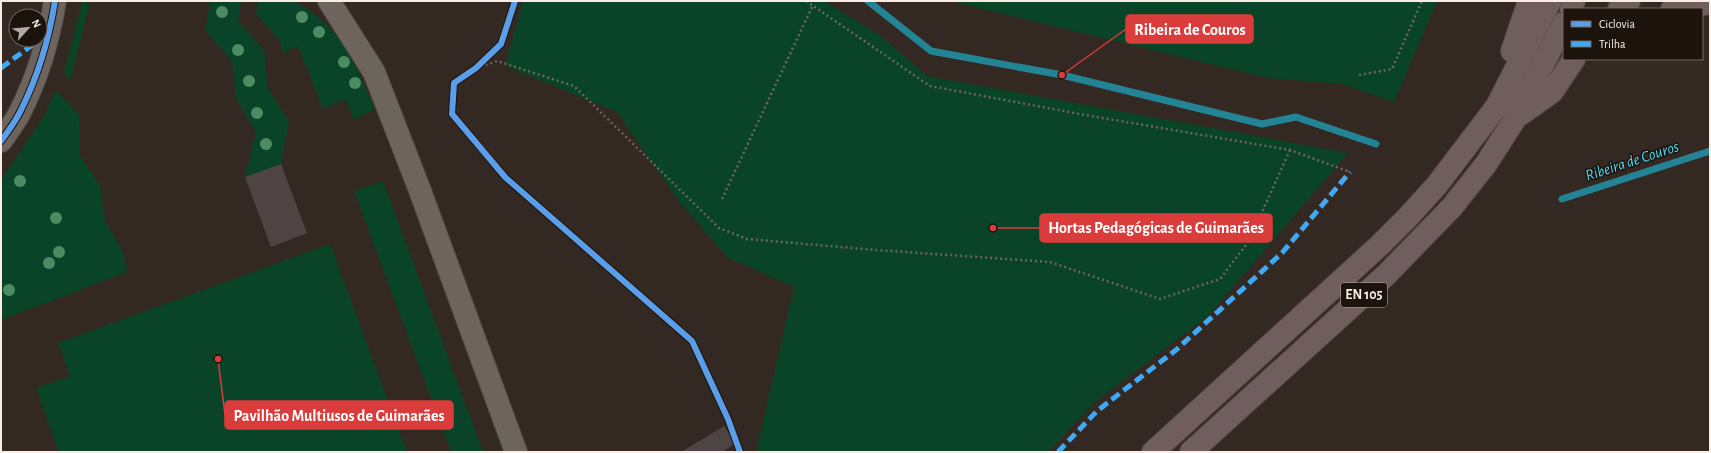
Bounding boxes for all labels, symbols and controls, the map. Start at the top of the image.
north arrow [8,8,48,48]
legend [1563,8,1703,60]
callout: Ribeira de Couros [1126,15,1253,43]
text: N [30,18,43,30]
text: Ciclovia [1599,18,1635,30]
text: Ribeira de Couros [1134,22,1246,38]
text: Trilha [1599,38,1626,50]
water label: Ribeira de Couros [1583,138,1681,184]
callout: Hortas Pedagógicas de Guimarães [1040,214,1272,242]
text: Hortas Pedagógicas de Guimarães [1048,220,1264,236]
road number: EN 105 [1341,283,1387,307]
callout: Pavilhão Multiusos de Guimarães [225,401,453,429]
text: Pavilhão Multiusos de Guimarães [233,408,445,424]

